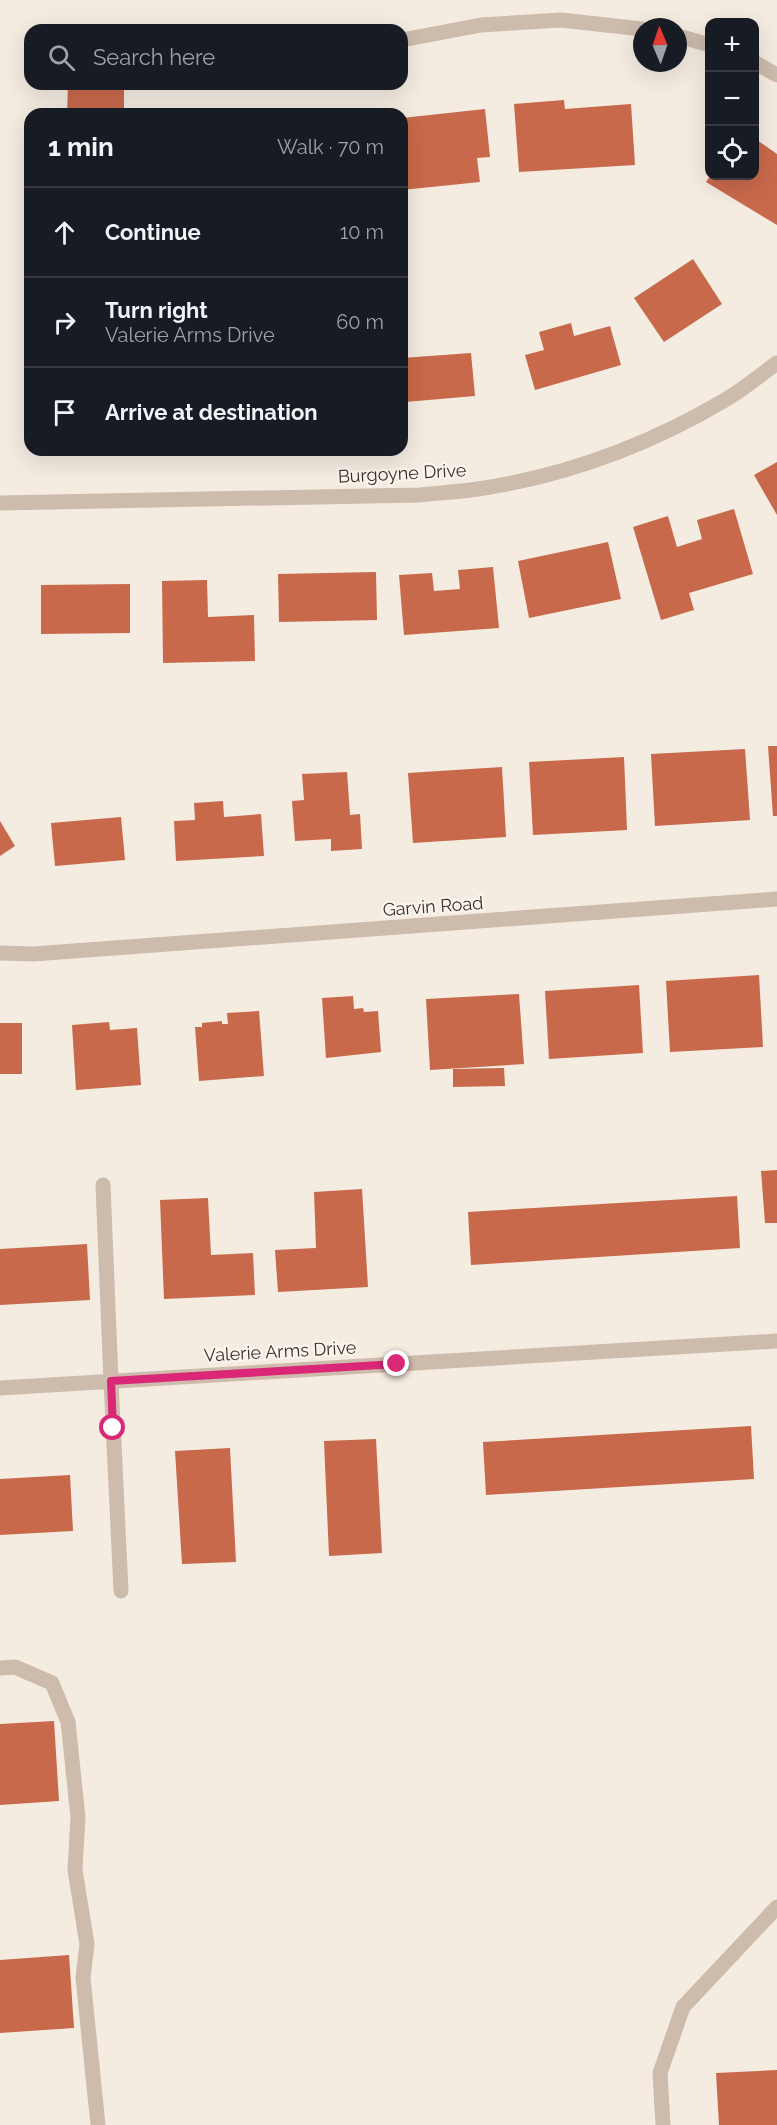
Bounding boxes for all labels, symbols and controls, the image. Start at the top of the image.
north arrow [633,18,687,72]
map controls [705,18,759,180]
button: + [705,18,759,72]
search box [24,24,408,90]
icon: search [45,41,78,74]
text: Search here [93,44,215,70]
button: − [705,72,759,126]
button: locate [705,126,759,180]
text: 1 min [48,132,114,162]
text: Walk · 70 m [277,135,384,159]
icon: ahead [48,216,81,249]
text: Continue [105,219,201,245]
text: 10 m [340,220,384,244]
text: Turn right [105,297,208,323]
icon: right [48,306,81,339]
text: 60 m [336,310,384,334]
text: Valerie Arms Drive [105,323,275,347]
icon: arrive [48,396,81,429]
text: Arrive at destination [105,399,318,425]
street label: Burgoyne Drive [337,459,467,487]
street label: Garvin Road [382,892,484,920]
street label: Valerie Arms Drive [203,1336,357,1365]
route end [383,1350,409,1376]
route start [99,1414,125,1440]

